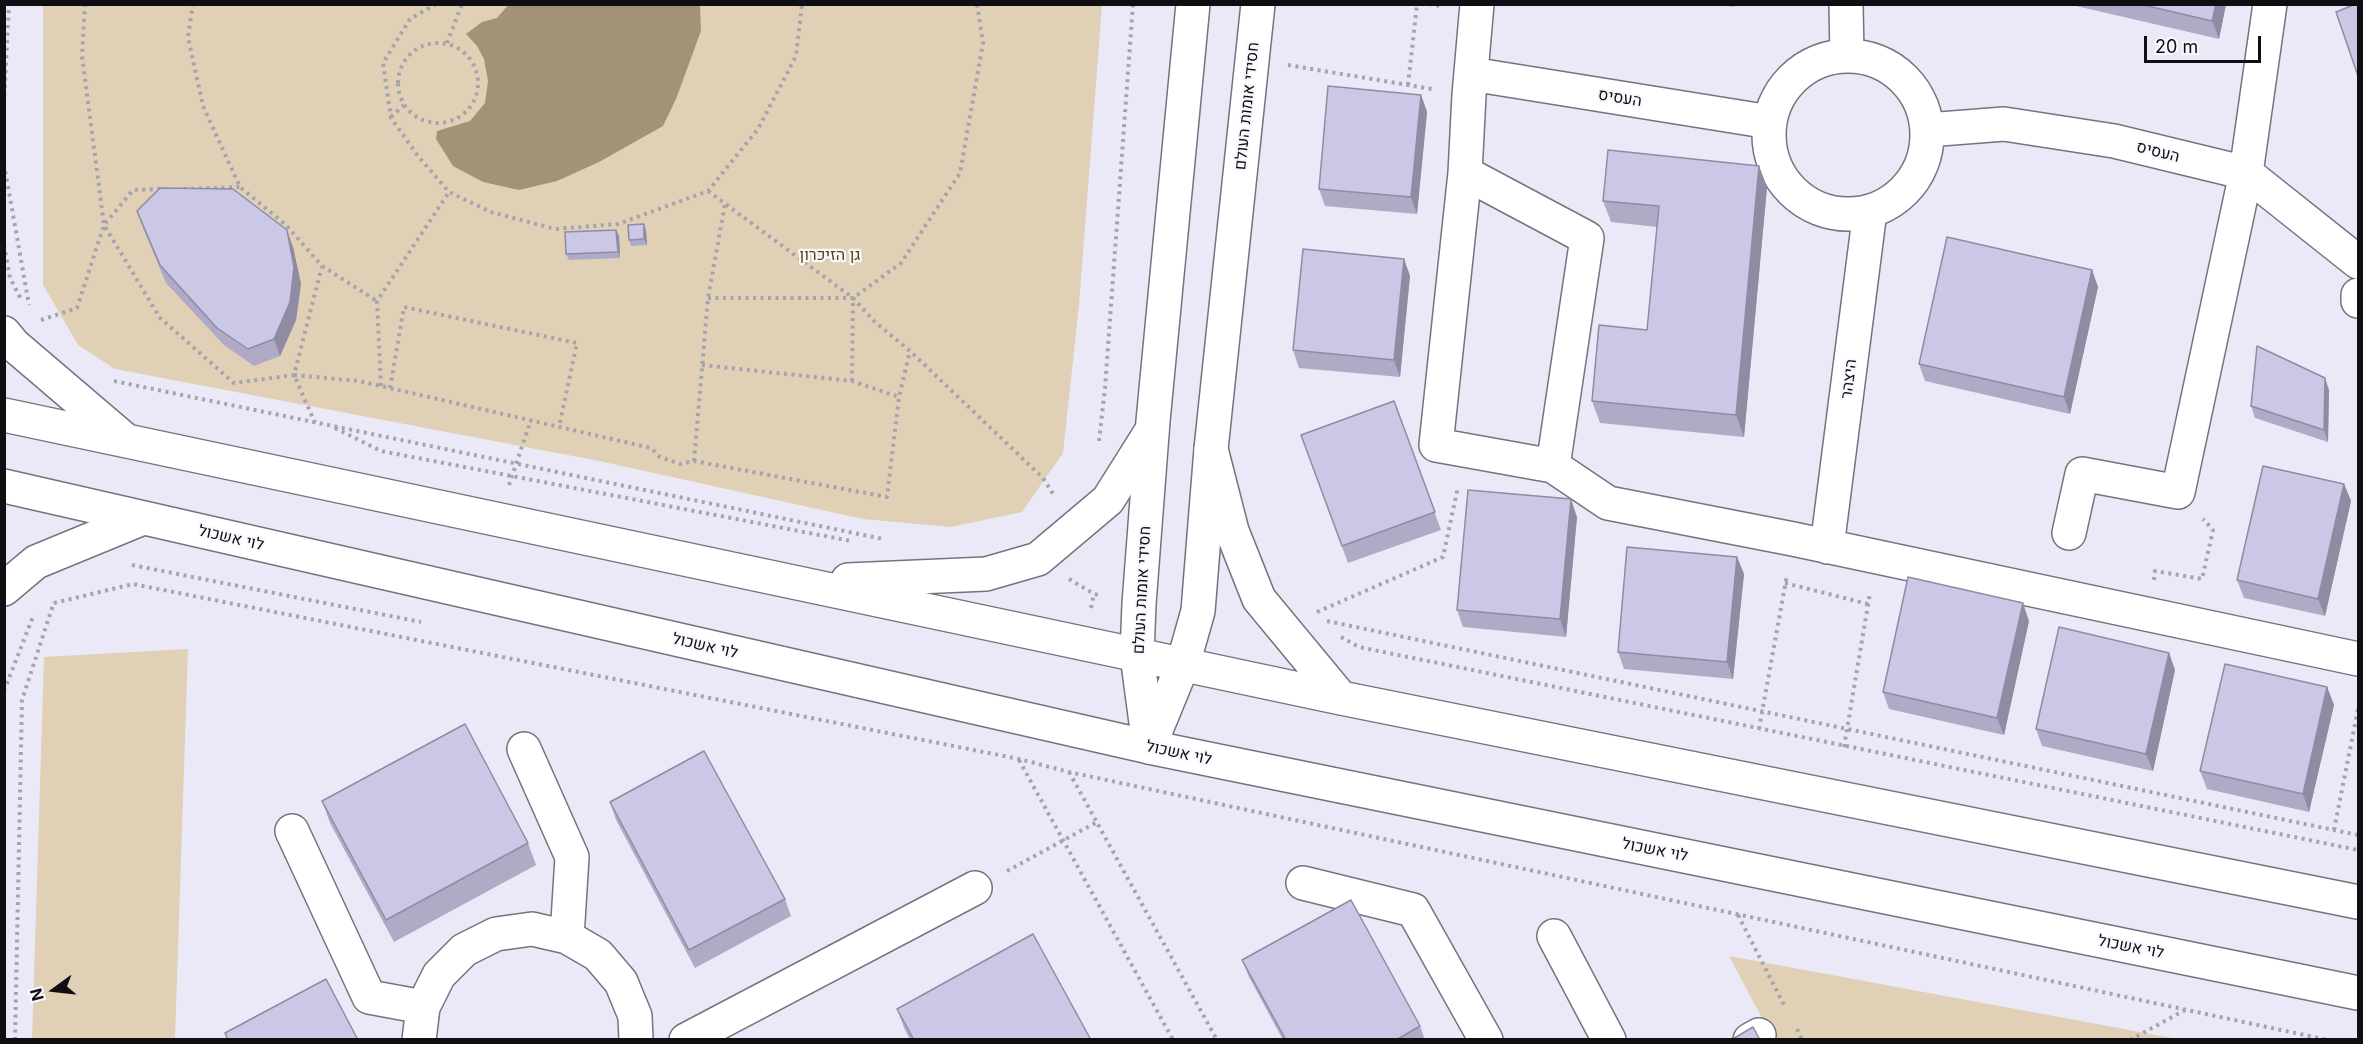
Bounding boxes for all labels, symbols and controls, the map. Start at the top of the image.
scale bar [2147,24,2264,62]
text: 20 m [2155,36,2198,57]
street label: חסידי אומות העולם [1231,41,1263,171]
street label: העסיס [1597,85,1643,111]
street label: העסיס [2134,137,2182,167]
park label: גן הזיכרון [800,245,860,265]
street label: היצהר [1837,358,1861,400]
street label: לוי אשכול [196,521,266,555]
street label: חסידי אומות העולם [1129,525,1155,655]
street label: לוי אשכול [670,629,740,663]
street label: לוי אשכול [1144,737,1214,769]
street label: לוי אשכול [1620,834,1690,866]
street label: לוי אשכול [2096,931,2166,963]
north arrow [24,960,84,1020]
text: N [25,986,48,1003]

